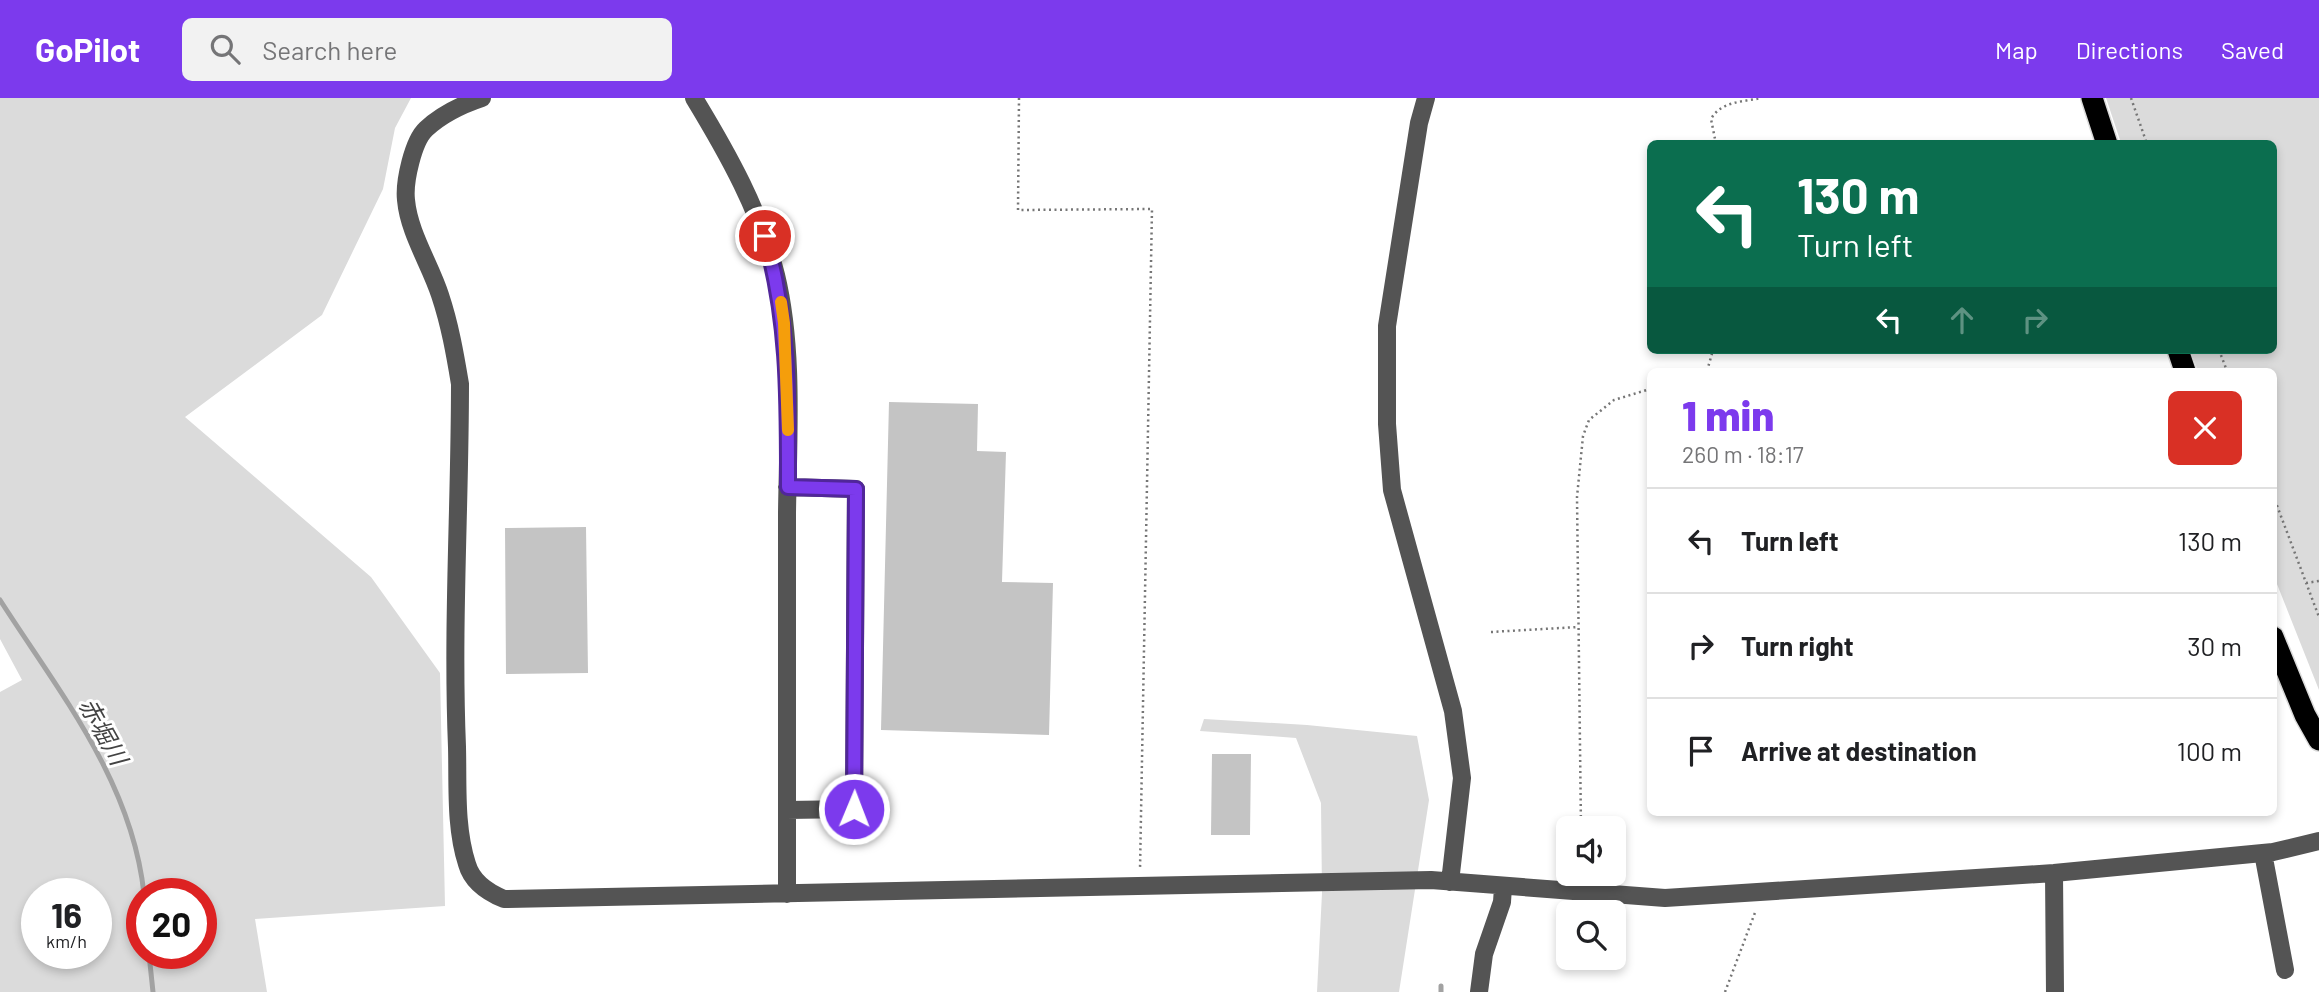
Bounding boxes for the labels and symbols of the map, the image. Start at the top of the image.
pin [735,206,795,266]
water label: 赤堀川 [74,692,136,772]
position arrow [817,772,891,846]
speed limit sign: 20 [126,878,217,969]

